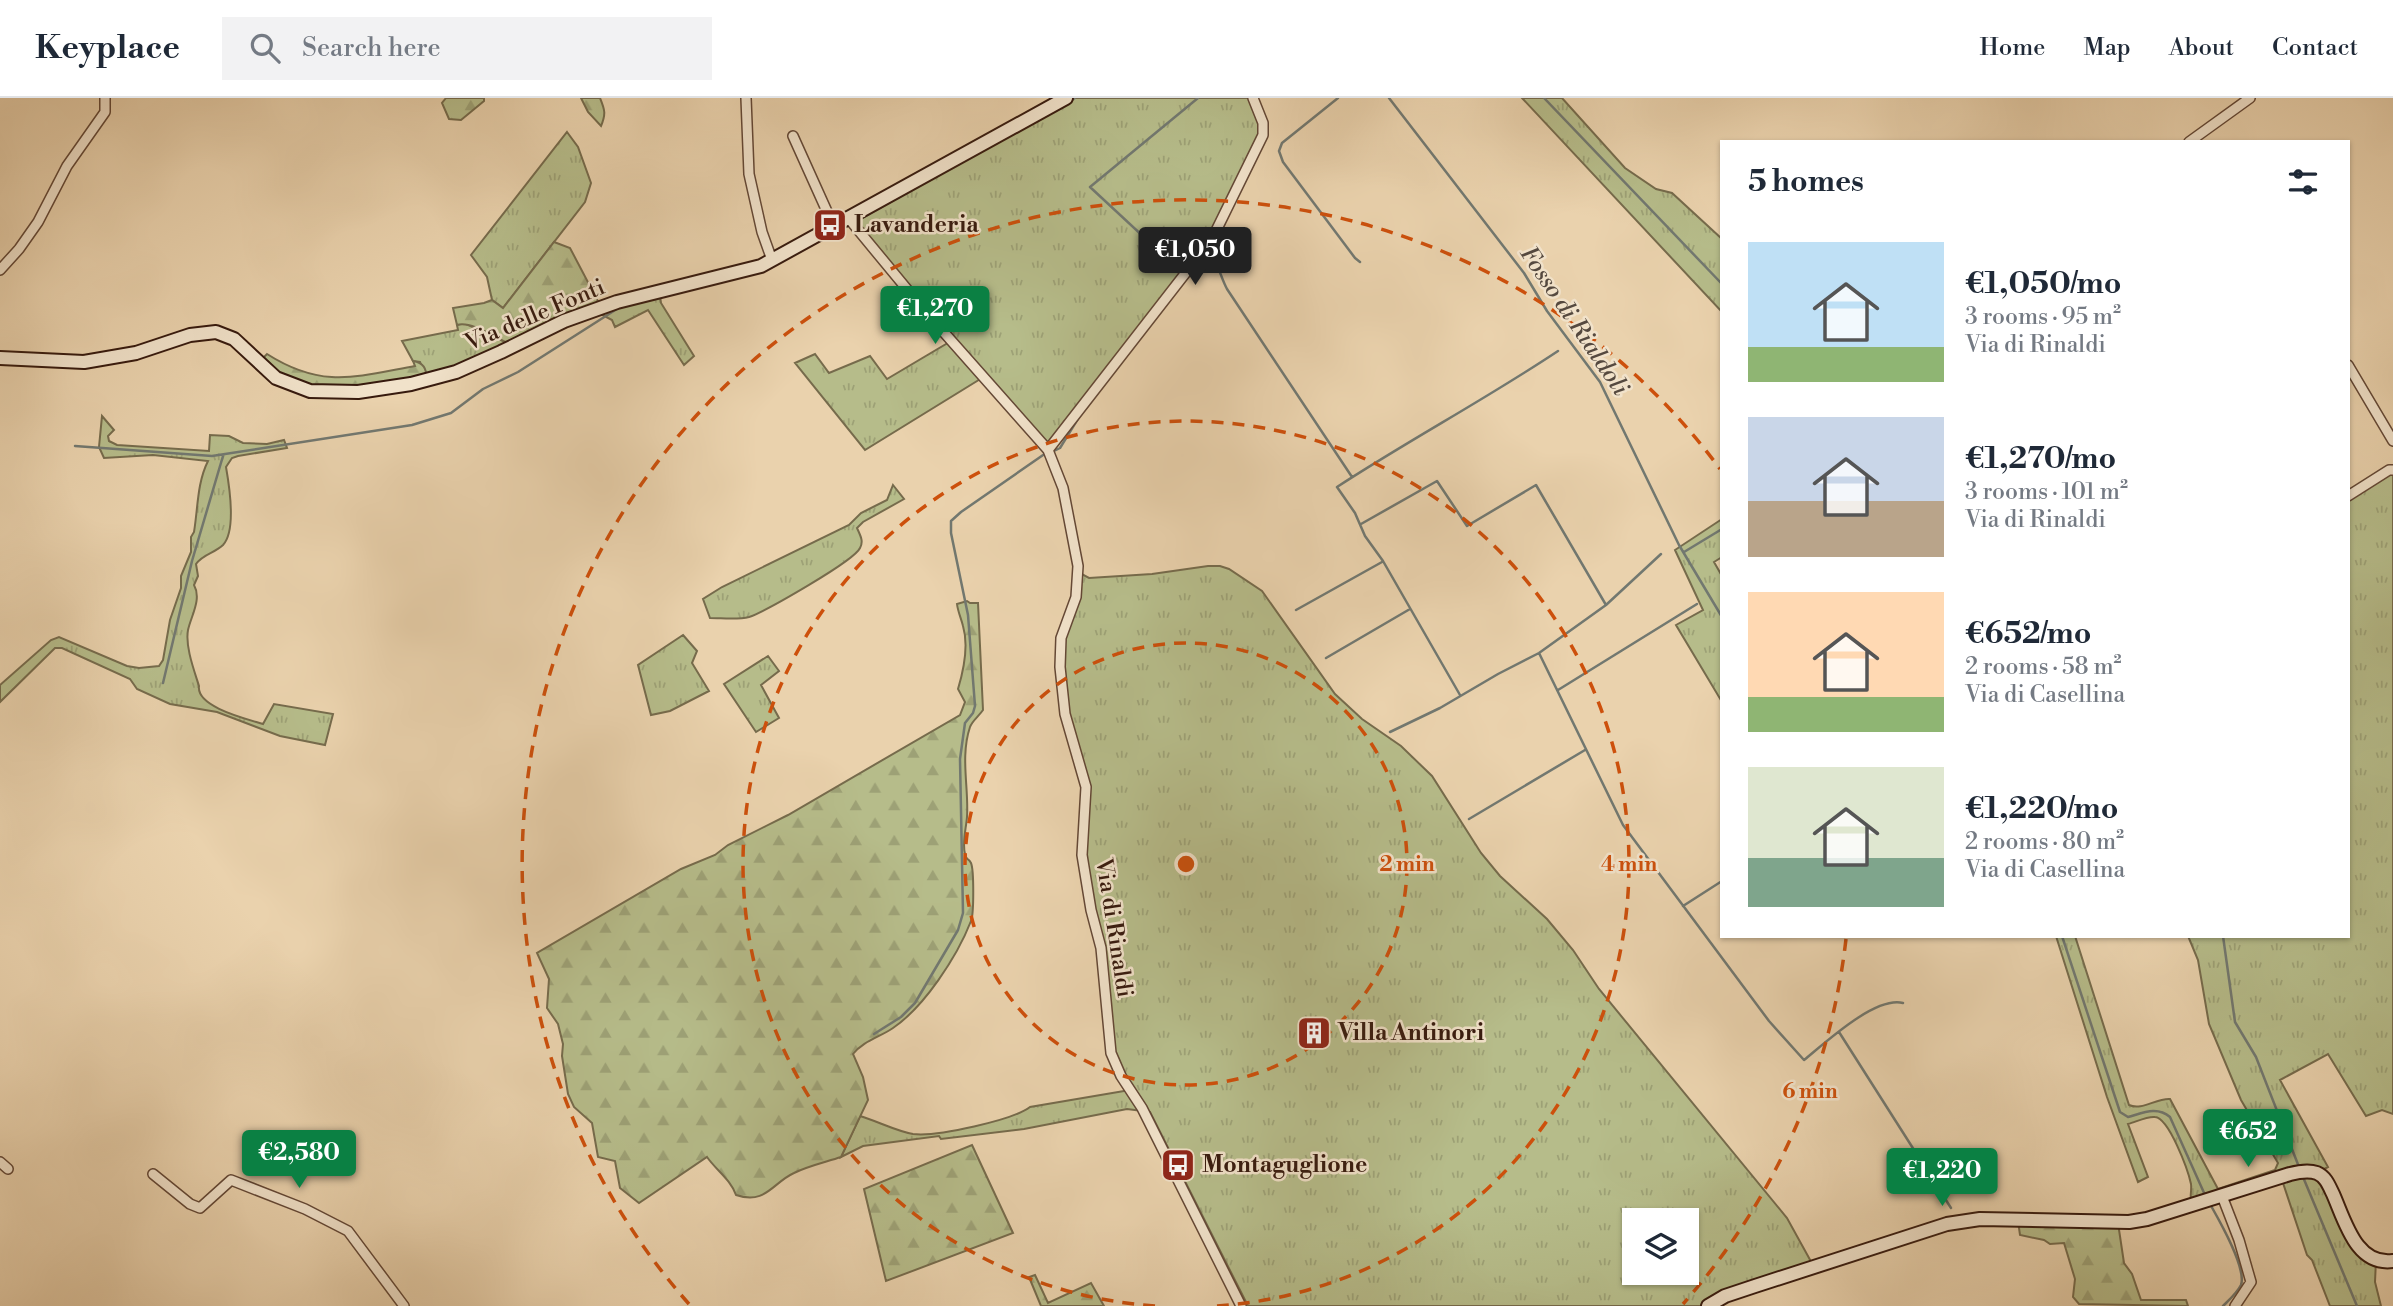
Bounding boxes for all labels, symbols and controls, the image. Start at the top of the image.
search box [222,17,712,80]
text: Keyplace [35,28,180,69]
icon: search [246,29,284,67]
text: Search here [302,32,441,64]
text: Home [1980,33,2045,63]
text: Map [2083,33,2131,63]
text: About [2169,33,2234,63]
text: Contact [2272,33,2358,63]
text: 5 homes [1748,163,1864,201]
icon: filters [2284,163,2322,201]
bus stop icon: Lavanderia [811,206,849,244]
place label: Lavanderia [854,211,979,239]
pin: €1,050 [1138,228,1252,287]
text: €1,050 [1154,236,1236,264]
water label: Fosso di Rialdoli [1513,240,1635,402]
text: €1,050/mo [1965,265,2121,303]
icon: home [1804,270,1888,354]
street label: Via delle Fonti [460,273,609,358]
pin: €1,270 [878,286,992,346]
text: €1,270 [896,295,974,323]
text: 3 rooms · 95 m² [1965,303,2121,331]
text: Via di Rinaldi [1965,331,2106,359]
text: €1,270/mo [1965,440,2116,478]
icon: home [1804,445,1888,529]
text: 3 rooms · 101 m² [1965,478,2128,506]
text: Via di Rinaldi [1965,506,2106,534]
text: €652/mo [1965,615,2091,653]
icon: home [1804,620,1888,704]
text: 2 rooms · 58 m² [1965,653,2122,681]
text: Via di Casellina [1965,681,2125,709]
text: €1,220/mo [1965,790,2119,828]
icon: home [1804,795,1888,879]
text: 2 rooms · 80 m² [1965,828,2124,856]
centre of rings [1174,852,1198,876]
text: 2 min [1379,852,1435,878]
text: 4 min [1601,852,1657,878]
street label: Via di Rinaldi [1089,855,1139,1000]
text: Via di Casellina [1965,856,2125,884]
building icon: Villa Antinori [1295,1014,1333,1052]
place label: Villa Antinori [1337,1019,1484,1047]
text: 6 min [1782,1079,1838,1105]
pin: €652 [2207,1110,2289,1169]
text: €652 [2219,1118,2277,1146]
pin: €2,580 [242,1130,356,1190]
text: €2,580 [258,1139,340,1167]
bus stop icon: Montaguglione [1159,1146,1197,1184]
pin: €1,220 [1885,1148,1999,1208]
place label: Montaguglione [1202,1151,1367,1179]
text: €1,220 [1903,1157,1981,1185]
map controls [1622,1208,1699,1285]
button: layers [1622,1208,1699,1285]

